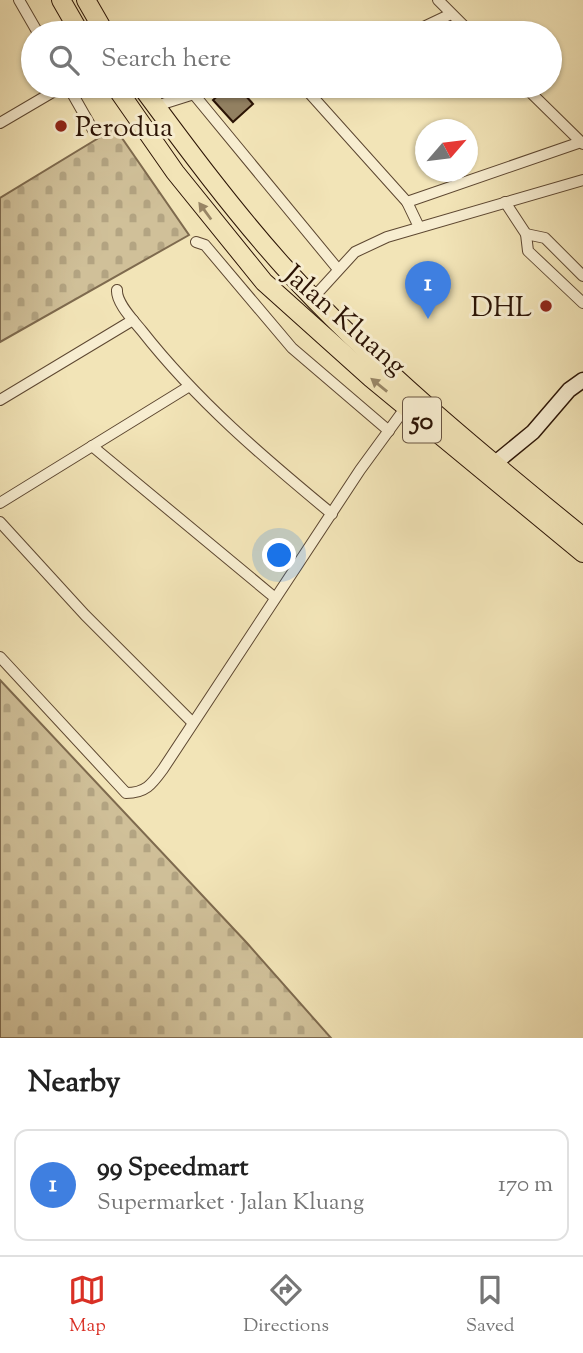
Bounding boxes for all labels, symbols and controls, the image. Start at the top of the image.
search box [21,21,562,98]
icon: search [45,41,83,79]
text: Search here [101,41,231,78]
place label: Perodua [75,109,173,149]
marker: Perodua [53,118,69,134]
north arrow [415,119,478,182]
one-way arrow [199,202,213,220]
street label: Jalan Kluang [272,255,414,386]
pin: 1 [405,261,451,319]
place label: DHL [471,289,532,329]
marker: DHL [538,298,554,314]
one-way arrow [371,377,389,392]
road number: 50 [403,398,441,442]
your location [262,538,296,572]
text: Nearby [28,1062,120,1105]
text: 99 Speedmart [97,1150,248,1187]
text: 1 [49,1169,57,1202]
text: 170 m [498,1169,553,1202]
text: Supermarket · Jalan Kluang [97,1187,364,1220]
tab: Map [68,1271,106,1340]
tab: Directions [243,1271,329,1340]
tab: Saved [466,1271,515,1340]

